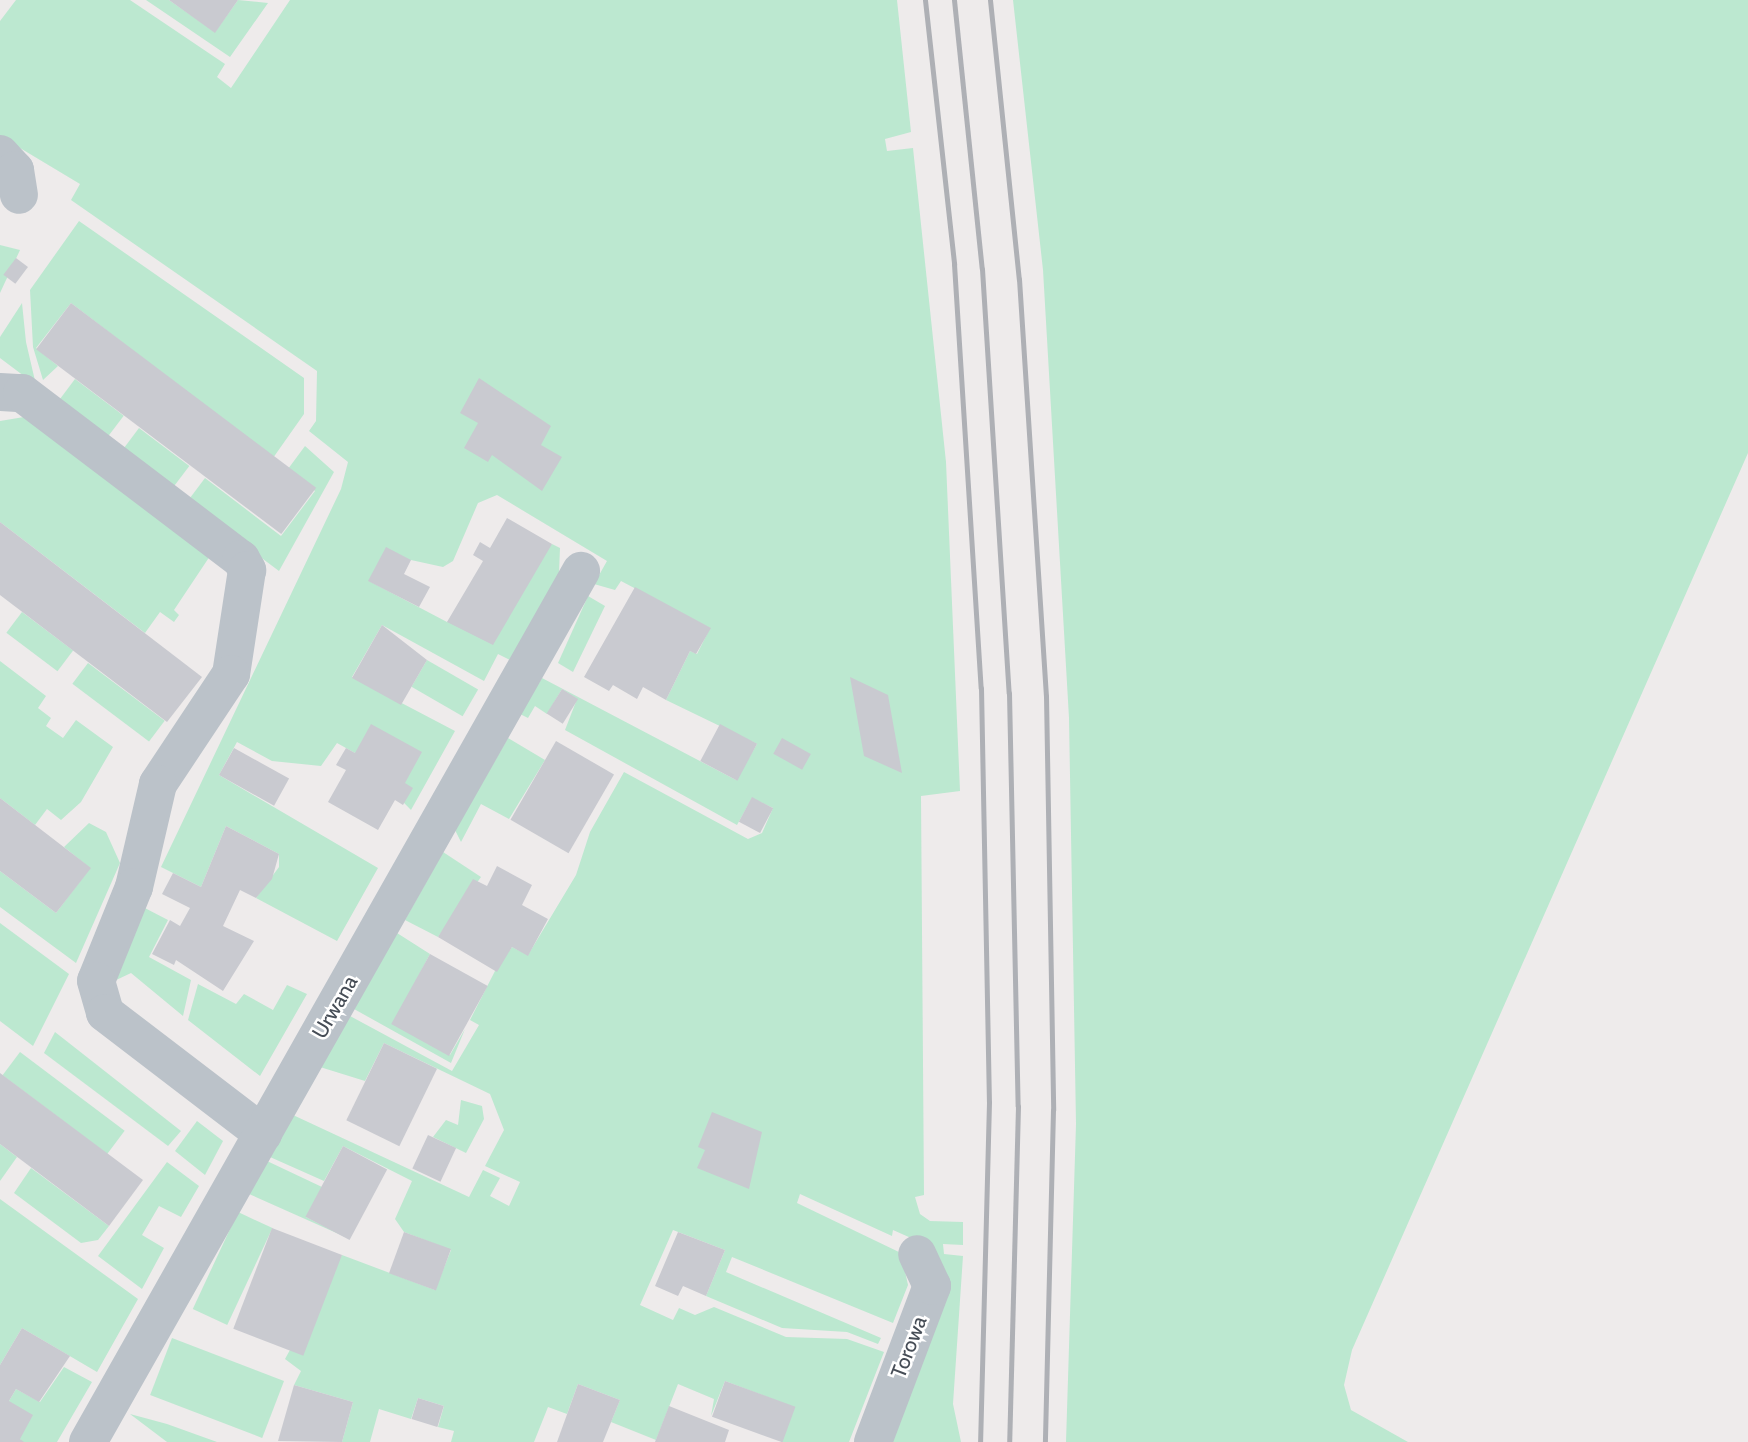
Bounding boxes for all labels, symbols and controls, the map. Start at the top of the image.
street label: Urwana [307,971,363,1043]
street label: Torowa [886,1313,932,1381]

